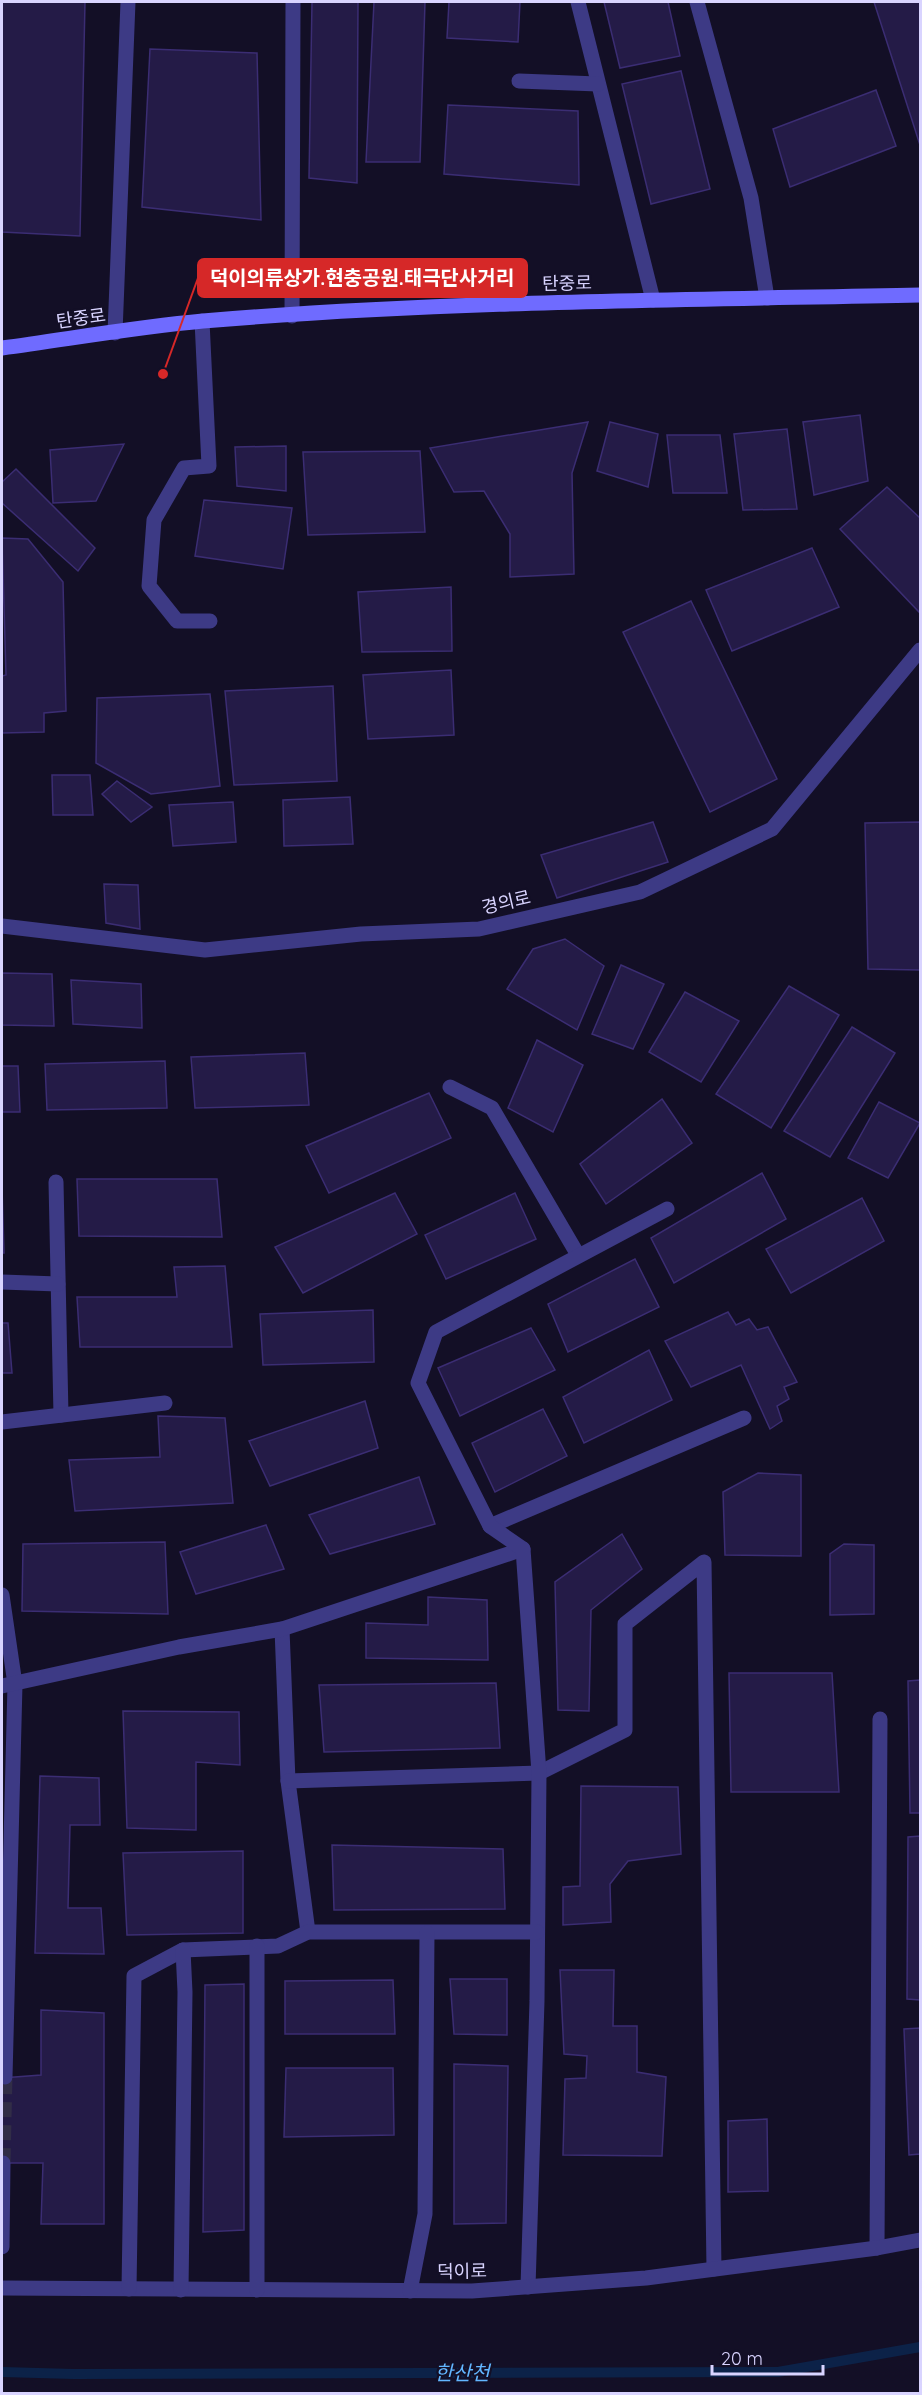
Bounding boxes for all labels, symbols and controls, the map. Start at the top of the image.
callout: 덕이의류상가.현충공원.태극단사거리 [198,259,527,297]
text: 덕이의류상가.현충공원.태극단사거리 [210,265,514,290]
street label: 탄중로 [542,271,592,295]
street label: 탄중로 [55,303,107,333]
street label: 경의로 [479,885,533,919]
street label: 덕이로 [437,2259,487,2283]
scale bar [712,2338,823,2376]
text: 20 m [721,2347,763,2370]
water label: 한산천 [434,2360,492,2385]

